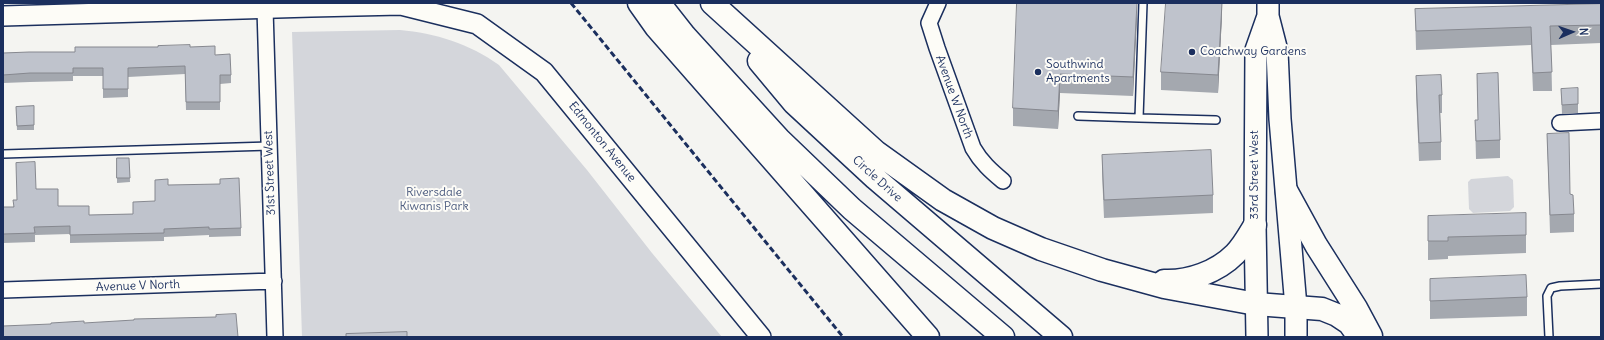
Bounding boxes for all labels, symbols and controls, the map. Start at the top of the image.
north arrow [1552,12,1592,52]
text: N [1577,28,1591,36]
place label: Coachway Gardens [1200,45,1306,59]
marker: Coachway Gardens [1187,47,1197,57]
street label: Avenue W North [932,53,976,141]
place label: Southwind Apartments [1046,58,1110,86]
marker: Southwind Apartments [1033,67,1043,77]
street label: Edmonton Avenue [565,99,639,185]
street label: 31st Street West [261,130,279,216]
street label: 33rd Street West [1248,130,1262,220]
street label: Circle Drive [849,153,905,205]
park label: Riversdale Kiwanis Park [399,186,469,214]
street label: Avenue V North [96,277,180,295]

